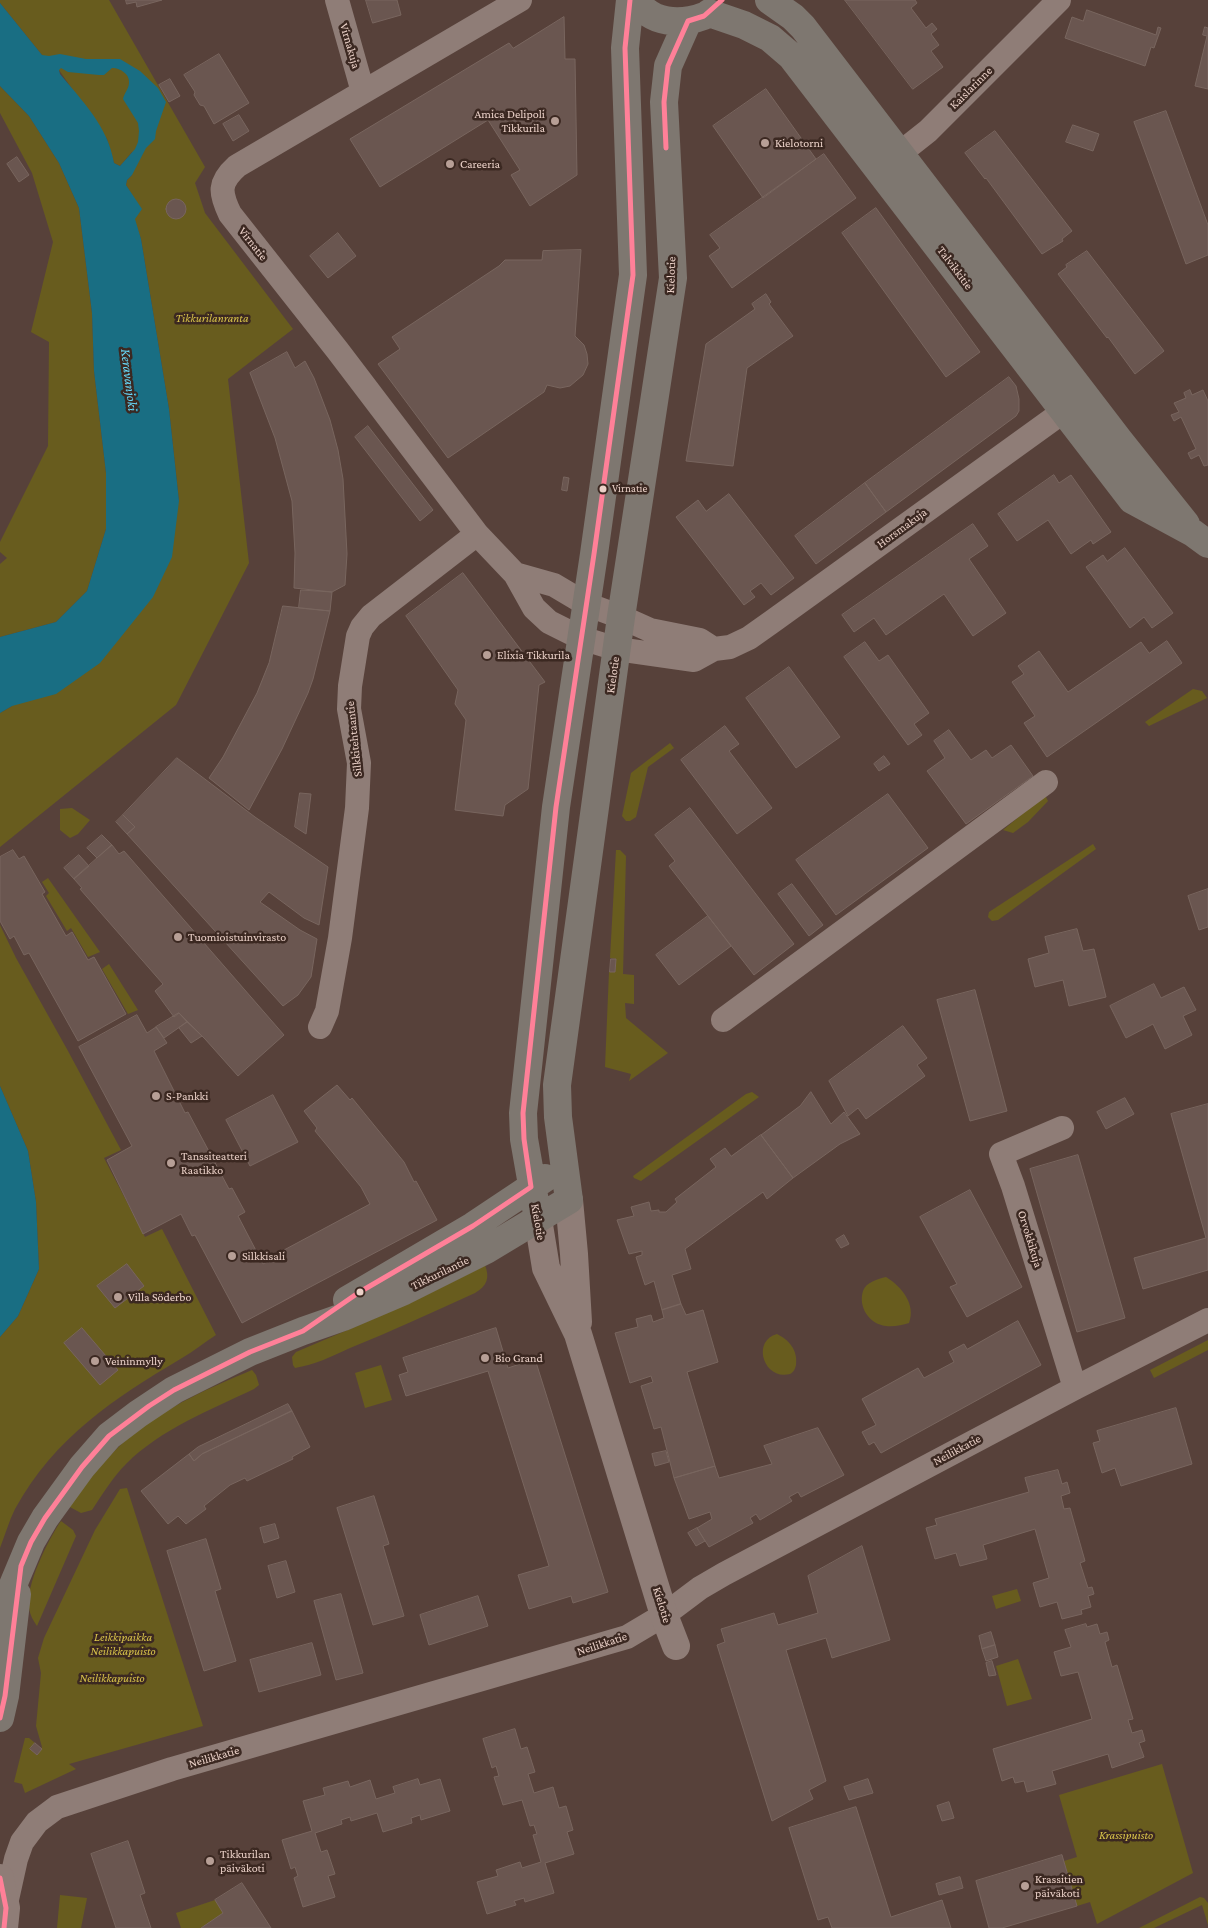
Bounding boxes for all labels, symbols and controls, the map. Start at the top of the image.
street label: Virnakuja [337,22,363,70]
street label: Kaislarinne [947,64,995,112]
place label: Amica Delipoli Tikkurila [475,107,545,135]
marker: Amica Delipoli Tikkurila [549,115,561,127]
place label: Kielotorni [775,136,823,150]
marker: Kielotorni [759,137,771,149]
place label: Careeria [460,157,500,171]
marker: Careeria [444,158,456,170]
street label: Virnatie [235,224,271,264]
street label: Talvikkitie [934,243,976,293]
street label: Kielotie [663,256,679,294]
park label: Tikkurilanranta [175,311,249,325]
water label: Keravanjoki [117,348,141,412]
place label: Virnatie [612,482,647,496]
marker: Virnatie [598,484,608,494]
street label: Horsmakuja [874,505,930,551]
place label: Elixia Tikkurila [497,648,570,662]
marker: Elixia Tikkurila [481,649,493,661]
street label: Kielotie [603,656,623,694]
street label: Silkkitehtaantie [343,700,365,778]
place label: Tuomioistuinvirasto [188,930,286,944]
marker: Tuomioistuinvirasto [172,931,184,943]
place label: S-Pankki [166,1089,208,1103]
marker: S-Pankki [150,1090,162,1102]
place label: Tanssiteatteri Raatikko [181,1149,247,1177]
marker: Tanssiteatteri Raatikko [165,1157,177,1169]
street label: Kielotie [528,1203,548,1241]
street label: Orvokkikuja [1015,1209,1045,1269]
place label: Silkkisali [242,1249,285,1263]
marker: Silkkisali [226,1250,238,1262]
street label: Tikkurilantie [409,1253,471,1293]
unlabelled marker [355,1287,365,1297]
place label: Villa Söderbo [128,1290,191,1304]
marker: Villa Söderbo [112,1291,124,1303]
place label: Bio Grand [495,1351,543,1365]
marker: Bio Grand [479,1352,491,1364]
place label: Veininmylly [105,1354,163,1368]
marker: Veininmylly [89,1355,101,1367]
street label: Neilikkatie [931,1431,983,1469]
street label: Kielotie [650,1585,674,1625]
street label: Neilikkatie [575,1629,629,1659]
park label: Leikkipaikka Neilikkapuisto [90,1630,156,1658]
park label: Neilikkapuisto [79,1671,145,1685]
street label: Neilikkatie [187,1743,241,1771]
park label: Krassipuisto [1099,1828,1153,1842]
place label: Tikkurilan päiväkoti [220,1847,270,1875]
marker: Tikkurilan päiväkoti [204,1855,216,1867]
place label: Krassitien päiväkoti [1035,1872,1083,1900]
marker: Krassitien päiväkoti [1019,1880,1031,1892]

